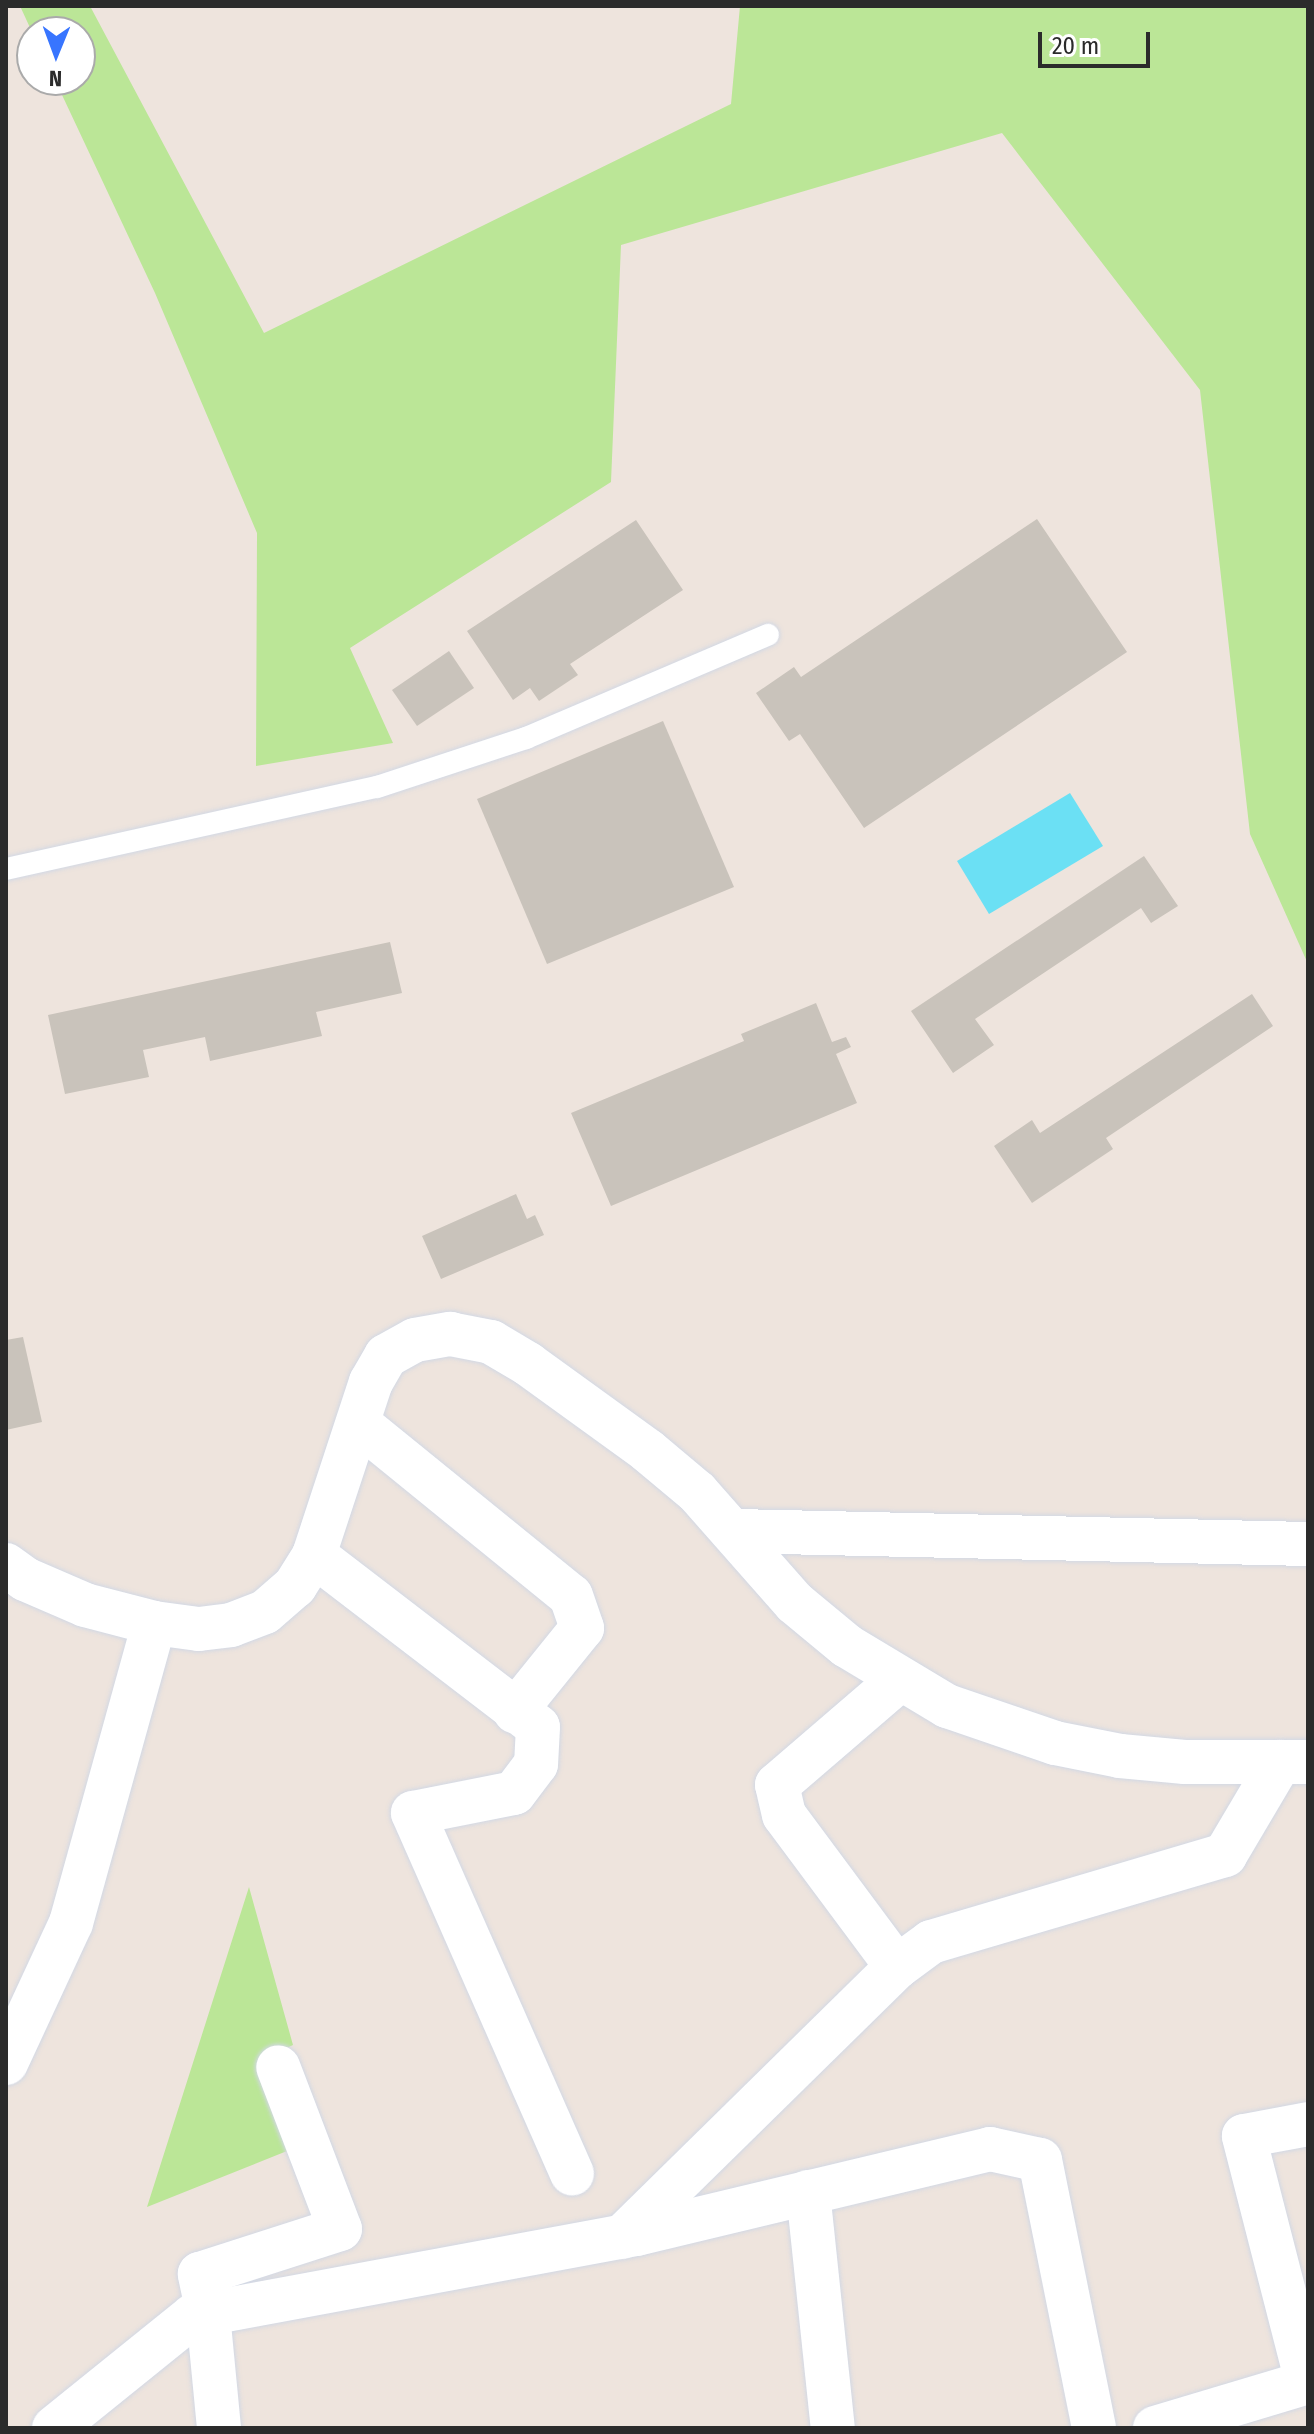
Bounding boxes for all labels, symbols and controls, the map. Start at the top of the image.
north arrow [16,16,96,96]
scale bar [1042,16,1154,66]
text: 20 m [1052,32,1099,60]
text: N [49,65,62,92]

